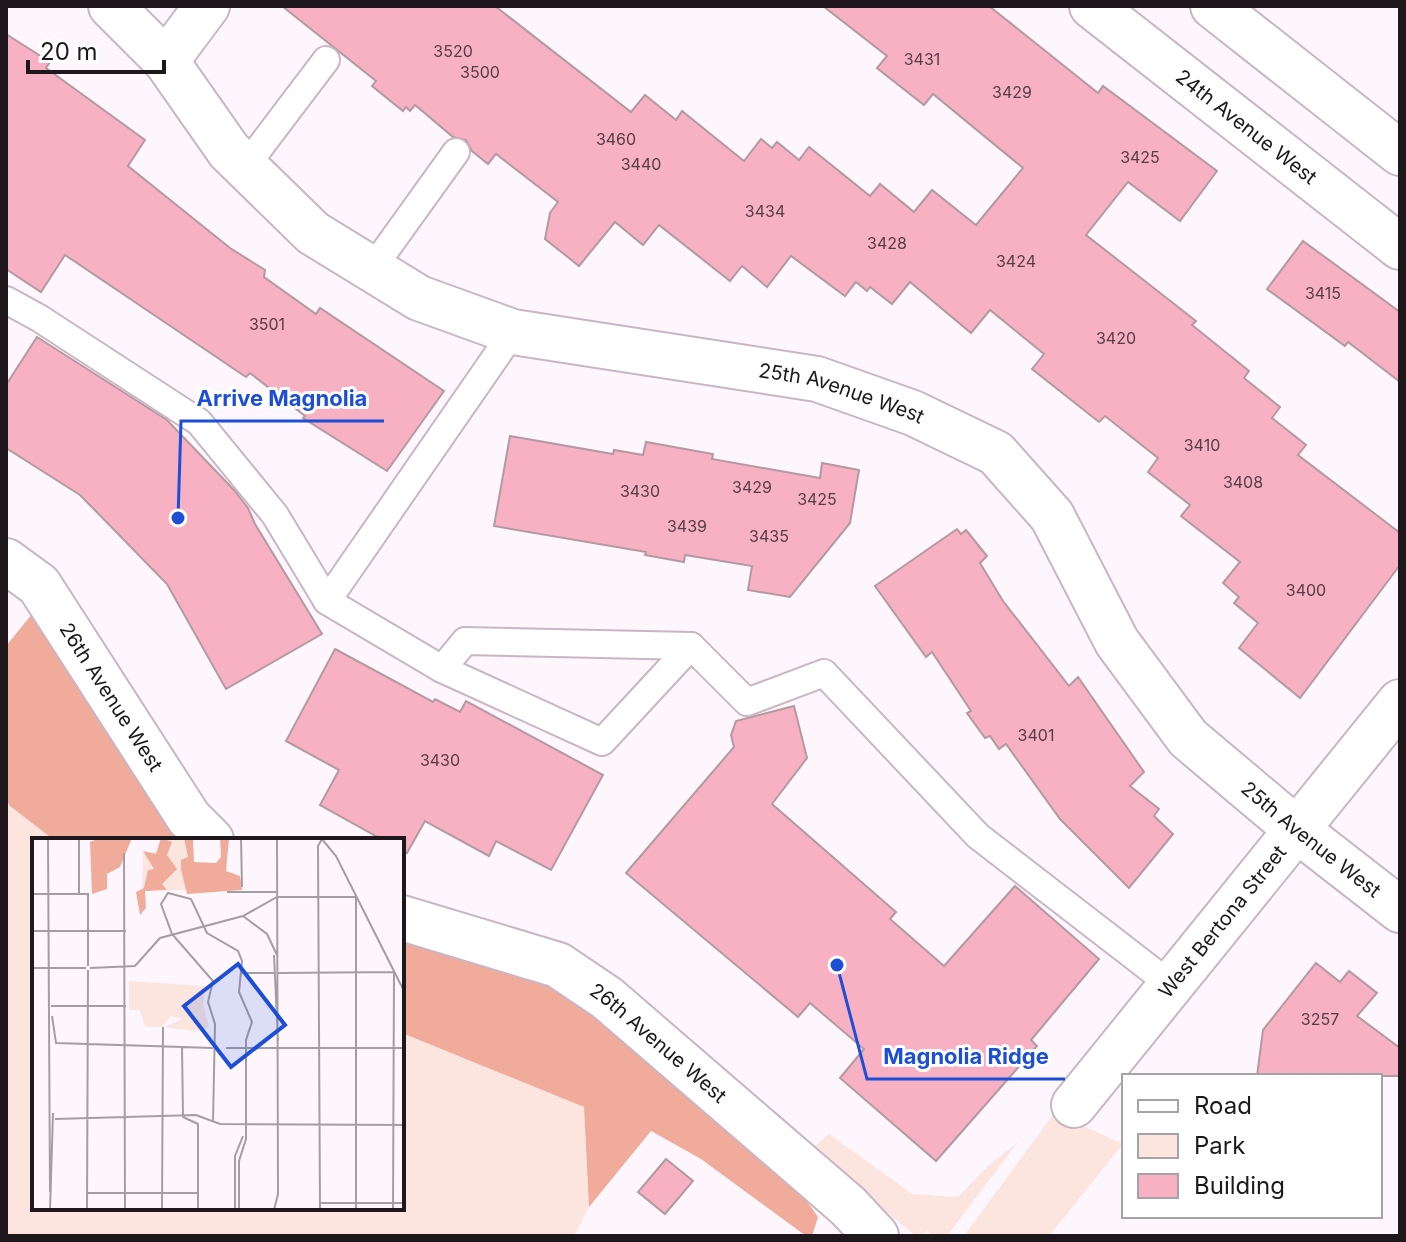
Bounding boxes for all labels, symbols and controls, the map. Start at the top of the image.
scale bar [28,24,164,74]
text: 20 m [40,37,98,66]
house number: 3520 [433,41,473,61]
house number: 3431 [904,49,940,69]
house number: 3500 [460,62,500,82]
street label: 24th Avenue West [1171,64,1322,190]
house number: 3429 [992,82,1032,102]
house number: 3460 [596,129,636,149]
house number: 3425 [1120,147,1160,167]
house number: 3440 [621,154,661,174]
house number: 3434 [745,201,785,221]
house number: 3428 [867,233,907,253]
house number: 3424 [996,251,1036,271]
house number: 3415 [1305,283,1341,303]
house number: 3501 [249,314,285,334]
house number: 3420 [1096,328,1136,348]
street label: 25th Avenue West [757,358,929,429]
callout: Arrive Magnolia [181,375,384,421]
text: Arrive Magnolia [197,385,367,411]
house number: 3410 [1184,435,1220,455]
house number: 3408 [1223,472,1263,492]
house number: 3429 [732,477,772,497]
house number: 3430 [620,481,660,501]
house number: 3425 [797,489,837,509]
house number: 3439 [667,516,707,536]
house number: 3435 [749,526,789,546]
house number: 3400 [1286,580,1326,600]
street label: 26th Avenue West [54,618,168,776]
house number: 3401 [1018,725,1054,745]
house number: 3430 [420,750,460,770]
street label: 25th Avenue West [1237,776,1386,903]
inset map [32,838,404,1210]
street label: West Bertona Street [1154,840,1292,1003]
street label: 26th Avenue West [585,978,732,1108]
house number: 3257 [1301,1009,1339,1029]
callout: Magnolia Ridge [867,1033,1065,1079]
text: Magnolia Ridge [883,1043,1049,1069]
legend [1122,1074,1382,1218]
text: Road [1194,1091,1252,1120]
text: Park [1194,1131,1245,1160]
text: Building [1194,1171,1285,1200]

